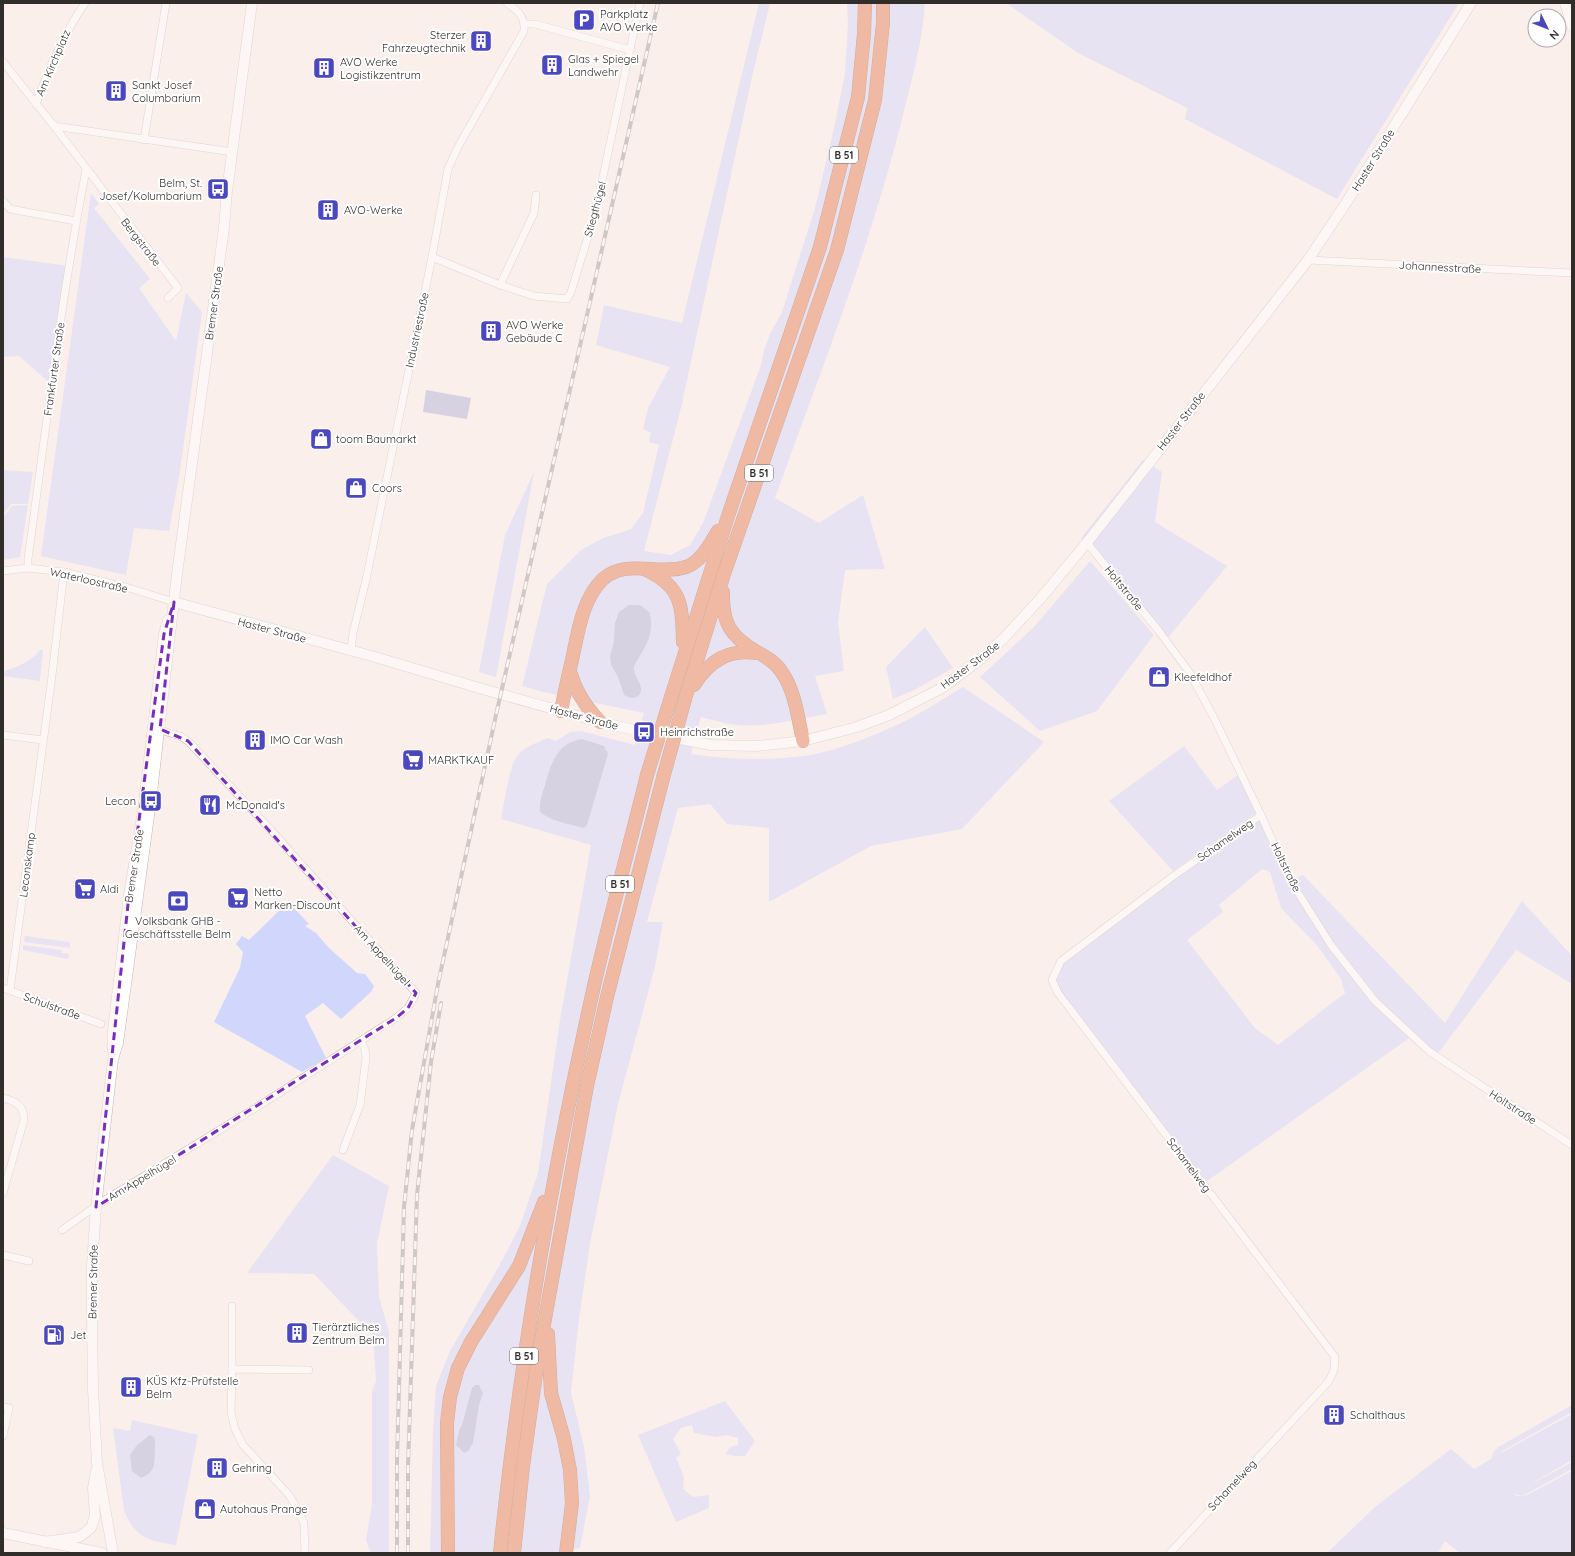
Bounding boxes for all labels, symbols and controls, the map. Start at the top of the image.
parking icon: Parkplatz AVO Werke [571,7,597,33]
place label: Parkplatz AVO Werke [600,7,658,34]
north arrow [1527,8,1567,48]
text: N [1546,27,1562,43]
street label: Am Kirchplatz [33,28,73,98]
place label: Sterzer Fahrzeugtechnik [382,28,467,55]
building icon: Sterzer Fahrzeugtechnik [468,28,494,54]
building icon: Glas + Spiegel Landwehr [539,52,565,78]
place label: Glas + Spiegel Landwehr [568,52,639,79]
building icon: AVO Werke Logistikzentrum [311,55,337,81]
place label: AVO Werke Logistikzentrum [340,55,421,82]
building icon: Sankt Josef Columbarium [103,78,129,104]
place label: Sankt Josef Columbarium [132,78,201,105]
street label: Haster Straße [1348,126,1398,194]
road number: B 51 [830,147,858,163]
place label: Belm, St. Josef/Kolumbarium [99,176,202,203]
bus stop icon: Belm, St. Josef/Kolumbarium [205,176,231,202]
street label: Stiegthügel [581,180,609,238]
building icon: AVO-Werke [315,197,341,223]
place label: AVO-Werke [344,203,403,217]
street label: Bergstraße [118,215,164,269]
street label: Johannesstraße [1398,258,1482,276]
street label: Bremer Straße [202,265,226,341]
street label: Industriestraße [402,291,432,369]
building icon: AVO Werke Gebäude C [478,318,504,344]
place label: AVO Werke Gebäude C [506,318,564,345]
street label: Frankfurter Straße [41,321,67,417]
street label: Haster Straße [1154,389,1208,453]
shop icon: toom Baumarkt [308,426,334,452]
place label: toom Baumarkt [336,432,417,446]
road number: B 51 [745,465,773,481]
shop icon: Coors [343,475,369,501]
place label: Coors [372,481,402,495]
street label: Holtstraße [1102,563,1146,613]
street label: Waterloostraße [49,564,129,596]
street label: Haster Straße [236,614,308,646]
street label: Haster Straße [938,638,1002,692]
shop icon: Kleefeldhof [1146,664,1172,690]
place label: Kleefeldhof [1174,670,1232,684]
street label: Haster Straße [548,701,620,733]
bus stop icon: Heinrichstraße [631,719,657,745]
place label: Heinrichstraße [660,725,734,739]
building icon: IMO Car Wash [242,727,268,753]
place label: IMO Car Wash [270,733,343,747]
supermarket icon: MARKTKAUF [400,747,426,773]
place label: MARKTKAUF [428,753,494,767]
bus stop icon: Lecon [138,788,164,814]
restaurant icon: McDonald's [197,792,223,818]
place label: Lecon [105,794,136,808]
place label: McDonald's [226,798,285,812]
street label: Schamelweg [1194,816,1256,864]
street label: Bremer Straße [121,828,147,904]
street label: Leconskamp [16,831,38,898]
street label: Holtstraße [1268,840,1304,894]
supermarket icon: Aldi [72,876,98,902]
road number: B 51 [606,876,634,892]
place label: Aldi [100,882,119,896]
supermarket icon: Netto Marken-Discount [225,885,251,911]
place label: Netto Marken-Discount [254,885,341,912]
bank icon: Volksbank GHB - Geschäftsstelle Belm [165,888,191,914]
place label: Volksbank GHB - Geschäftsstelle Belm [125,914,231,941]
street label: Am Appelhügel [351,922,413,988]
street label: Schulstraße [22,989,82,1023]
street label: Holtstraße [1487,1087,1539,1127]
street label: Schamelweg [1164,1135,1214,1195]
street label: Am Appelhügel [105,1152,179,1204]
street label: Bremer Straße [85,1245,101,1319]
building icon: Tierärztliches Zentrum Belm [284,1320,310,1346]
place label: Tierärztliches Zentrum Belm [312,1320,385,1347]
fuel station icon: Jet [41,1322,67,1348]
place label: Jet [70,1328,87,1342]
road number: B 51 [510,1348,538,1364]
building icon: KÜS Kfz-Prüfstelle Belm [118,1374,144,1400]
place label: KÜS Kfz-Prüfstelle Belm [146,1374,238,1401]
building icon: Schalthaus [1321,1402,1347,1428]
place label: Schalthaus [1350,1408,1405,1422]
building icon: Gehring [204,1455,230,1481]
street label: Schamelweg [1205,1457,1259,1513]
place label: Gehring [232,1461,272,1475]
shop icon: Autohaus Prange [192,1496,218,1522]
place label: Autohaus Prange [220,1502,307,1516]

